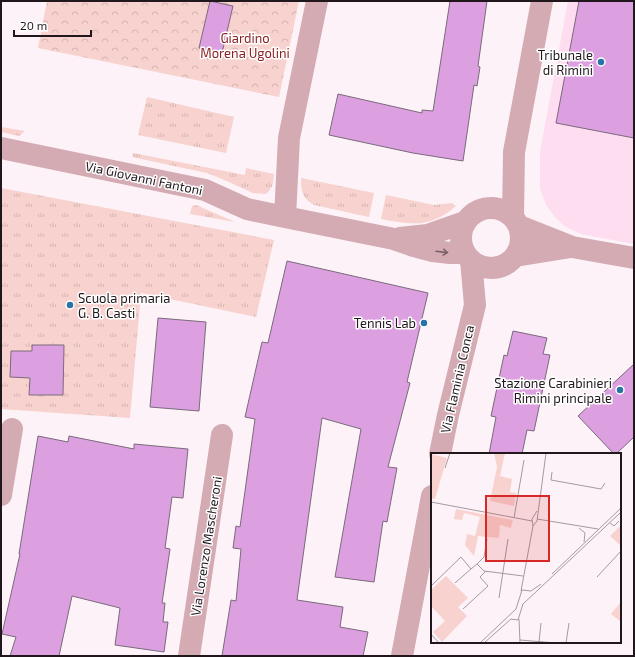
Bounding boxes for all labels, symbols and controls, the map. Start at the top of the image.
scale bar [14,12,91,38]
text: 20 m [20,18,47,32]
park label: Giardino Morena Ugolini [200,30,290,61]
place label: Tribunale di Rimini [538,47,593,78]
marker: Tribunale di Rimini [596,57,606,67]
street label: Via Giovanni Fantoni [84,158,204,198]
one-way arrow [435,248,448,256]
place label: Scuola primaria G. B. Casti [78,290,170,321]
marker: Scuola primaria G. B. Casti [65,300,75,310]
place label: Tennis Lab [354,315,416,331]
marker: Tennis Lab [419,318,429,328]
street label: Via Flaminia Conca [437,323,477,435]
place label: Stazione Carabinieri Rimini principale [494,375,612,406]
marker: Stazione Carabinieri Rimini principale [615,385,625,395]
inset map [431,453,621,643]
street label: Via Lorenzo Mascheroni [187,475,225,617]

